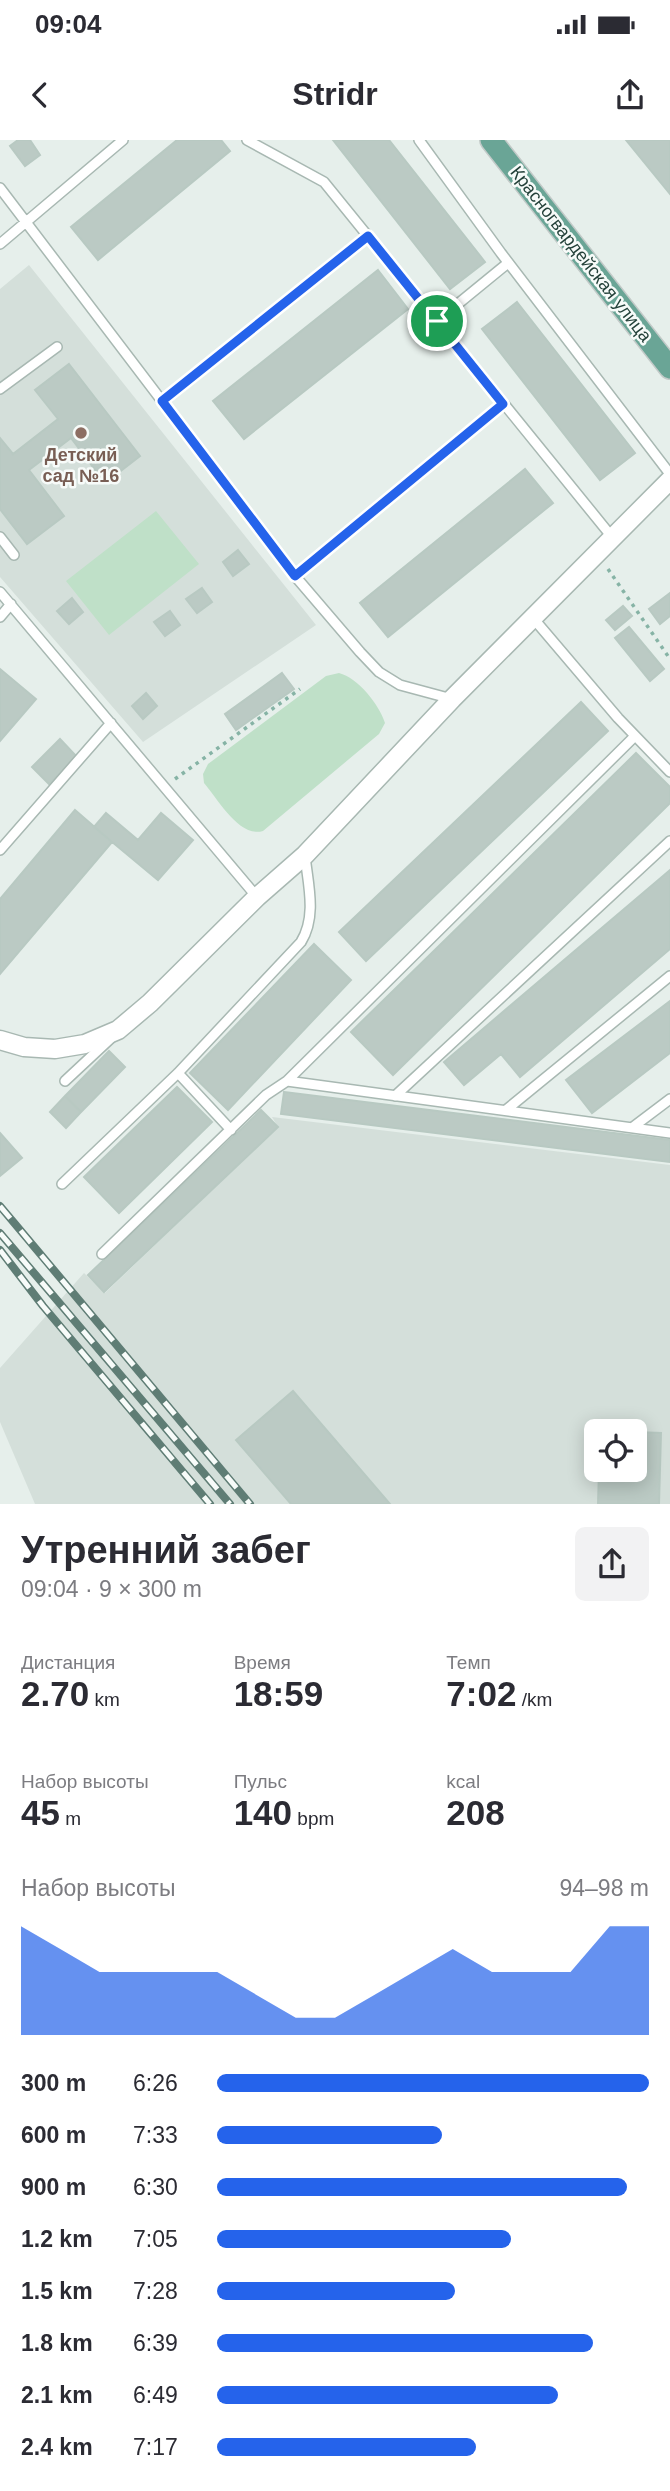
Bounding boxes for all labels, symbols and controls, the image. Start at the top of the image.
text: 09:04 [35,9,102,39]
icon: back [21,76,59,114]
text: Stridr [292,76,378,112]
icon: share [611,76,649,114]
street label: Красногвардейская улица [506,162,656,346]
pin [407,291,467,351]
icon: arrive [418,302,456,340]
marker: Детский сад №16 [73,425,89,441]
place label: Детский сад №16 [43,445,119,486]
map controls [584,1419,647,1482]
button: locate [584,1419,647,1482]
button: share [575,1527,649,1601]
text: Утренний забег [21,1529,311,1571]
text: 09:04 · 9 × 300 m [21,1576,202,1602]
text: Дистанция [21,1652,115,1673]
text: Время [234,1652,291,1673]
text: Темп [446,1652,491,1673]
text: 2.70 [21,1674,89,1713]
text: 18:59 [234,1674,323,1713]
text: 7:02 [446,1674,516,1713]
text: km [89,1689,120,1710]
text: /km [516,1689,552,1710]
text: Набор высоты [21,1771,149,1792]
text: Пульс [234,1771,287,1792]
text: kcal [446,1771,480,1792]
text: 45 [21,1793,60,1832]
text: 140 [234,1793,292,1832]
text: 208 [446,1793,505,1832]
text: m [60,1808,81,1829]
text: bpm [292,1808,334,1829]
text: Набор высоты [21,1875,175,1901]
text: 94–98 m [559,1875,649,1901]
text: 300 m [21,2070,86,2096]
text: 6:26 [133,2070,178,2096]
text: 600 m [21,2122,86,2148]
text: 7:33 [133,2122,178,2148]
text: 900 m [21,2174,86,2200]
text: 6:30 [133,2174,178,2200]
text: 1.2 km [21,2226,93,2252]
text: 7:05 [133,2226,178,2252]
text: 1.5 km [21,2278,93,2304]
text: 7:28 [133,2278,178,2304]
text: 1.8 km [21,2330,93,2356]
text: 6:39 [133,2330,178,2356]
text: 2.1 km [21,2382,93,2408]
text: 6:49 [133,2382,178,2408]
text: 2.4 km [21,2434,93,2460]
text: 7:17 [133,2434,178,2460]

